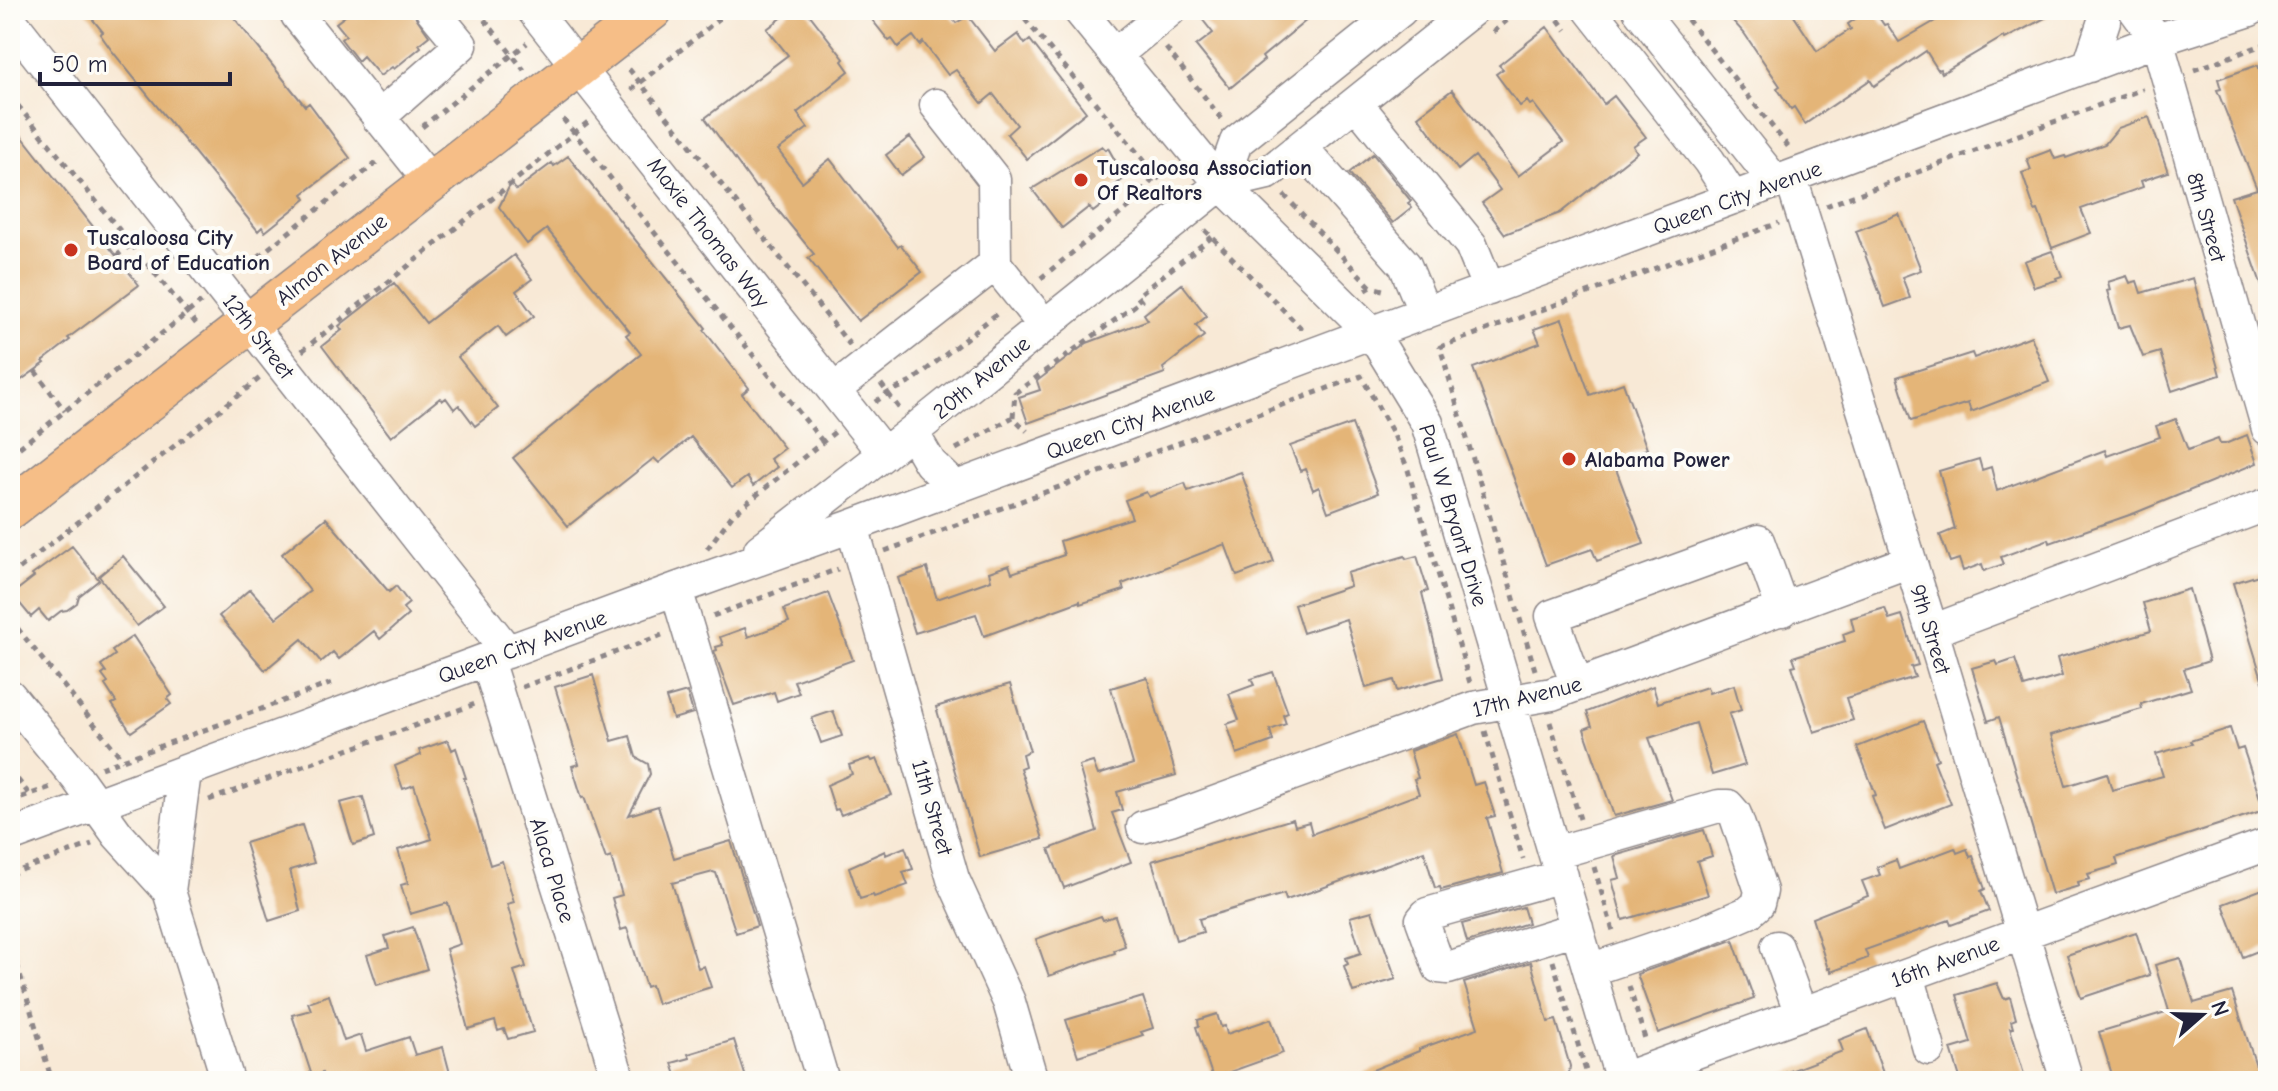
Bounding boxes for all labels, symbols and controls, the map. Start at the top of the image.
scale bar [40,36,230,86]
text: 50 m [52,50,108,78]
street label: Maxie Thomas Way [642,152,775,313]
place label: Tuscaloosa Association Of Realtors [1097,155,1312,206]
street label: Queen City Avenue [1650,155,1825,240]
street label: 8th Street [2181,170,2231,266]
marker: Tuscaloosa Association Of Realtors [1072,171,1090,189]
street label: Almon Avenue [271,208,392,311]
place label: Tuscaloosa City Board of Education [87,225,270,276]
marker: Tuscaloosa City Board of Education [62,241,80,259]
street label: 12th Street [217,289,300,385]
street label: 20th Avenue [928,331,1035,425]
street label: Queen City Avenue [1043,380,1218,465]
street label: Paul W Bryant Drive [1413,421,1493,609]
place label: Alabama Power [1585,447,1730,473]
marker: Alabama Power [1560,450,1578,468]
street label: 9th Street [1904,581,1956,678]
street label: Queen City Avenue [435,604,610,689]
street label: 17th Avenue [1470,671,1585,723]
street label: 11th Street [906,757,958,859]
street label: Alaca Place [524,815,580,926]
street label: 16th Avenue [1888,930,2003,993]
north arrow [2162,975,2242,1055]
text: N [2205,997,2235,1020]

